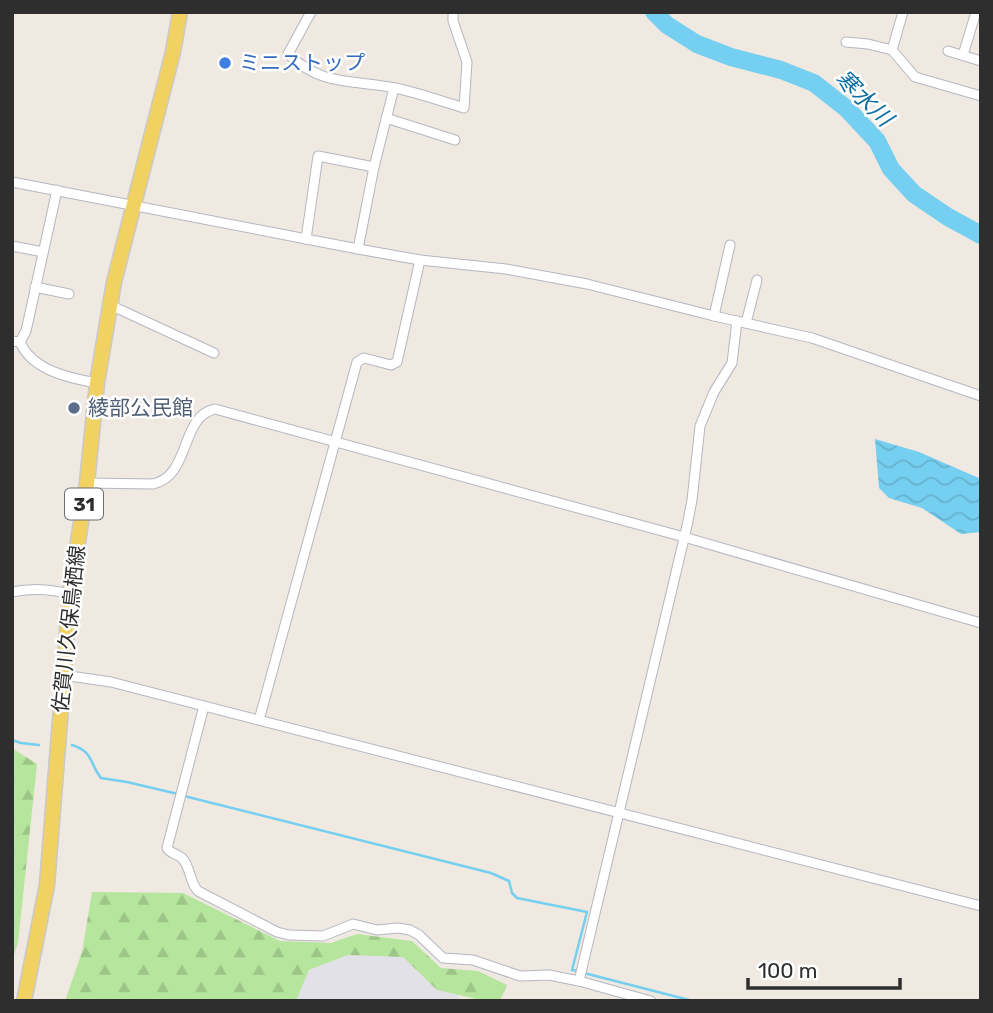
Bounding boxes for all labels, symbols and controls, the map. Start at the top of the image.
place label: ミニストップ [239,50,365,75]
marker: ミニストップ [217,55,233,71]
water label: 寒水川 [829,64,901,134]
place label: 綾部公民館 [88,395,193,420]
marker: 綾部公民館 [66,400,82,416]
road number: 31 [65,489,103,520]
street label: 佐賀川久保鳥栖線 [47,544,90,714]
scale bar [748,946,900,990]
text: 100 m [758,958,817,983]

